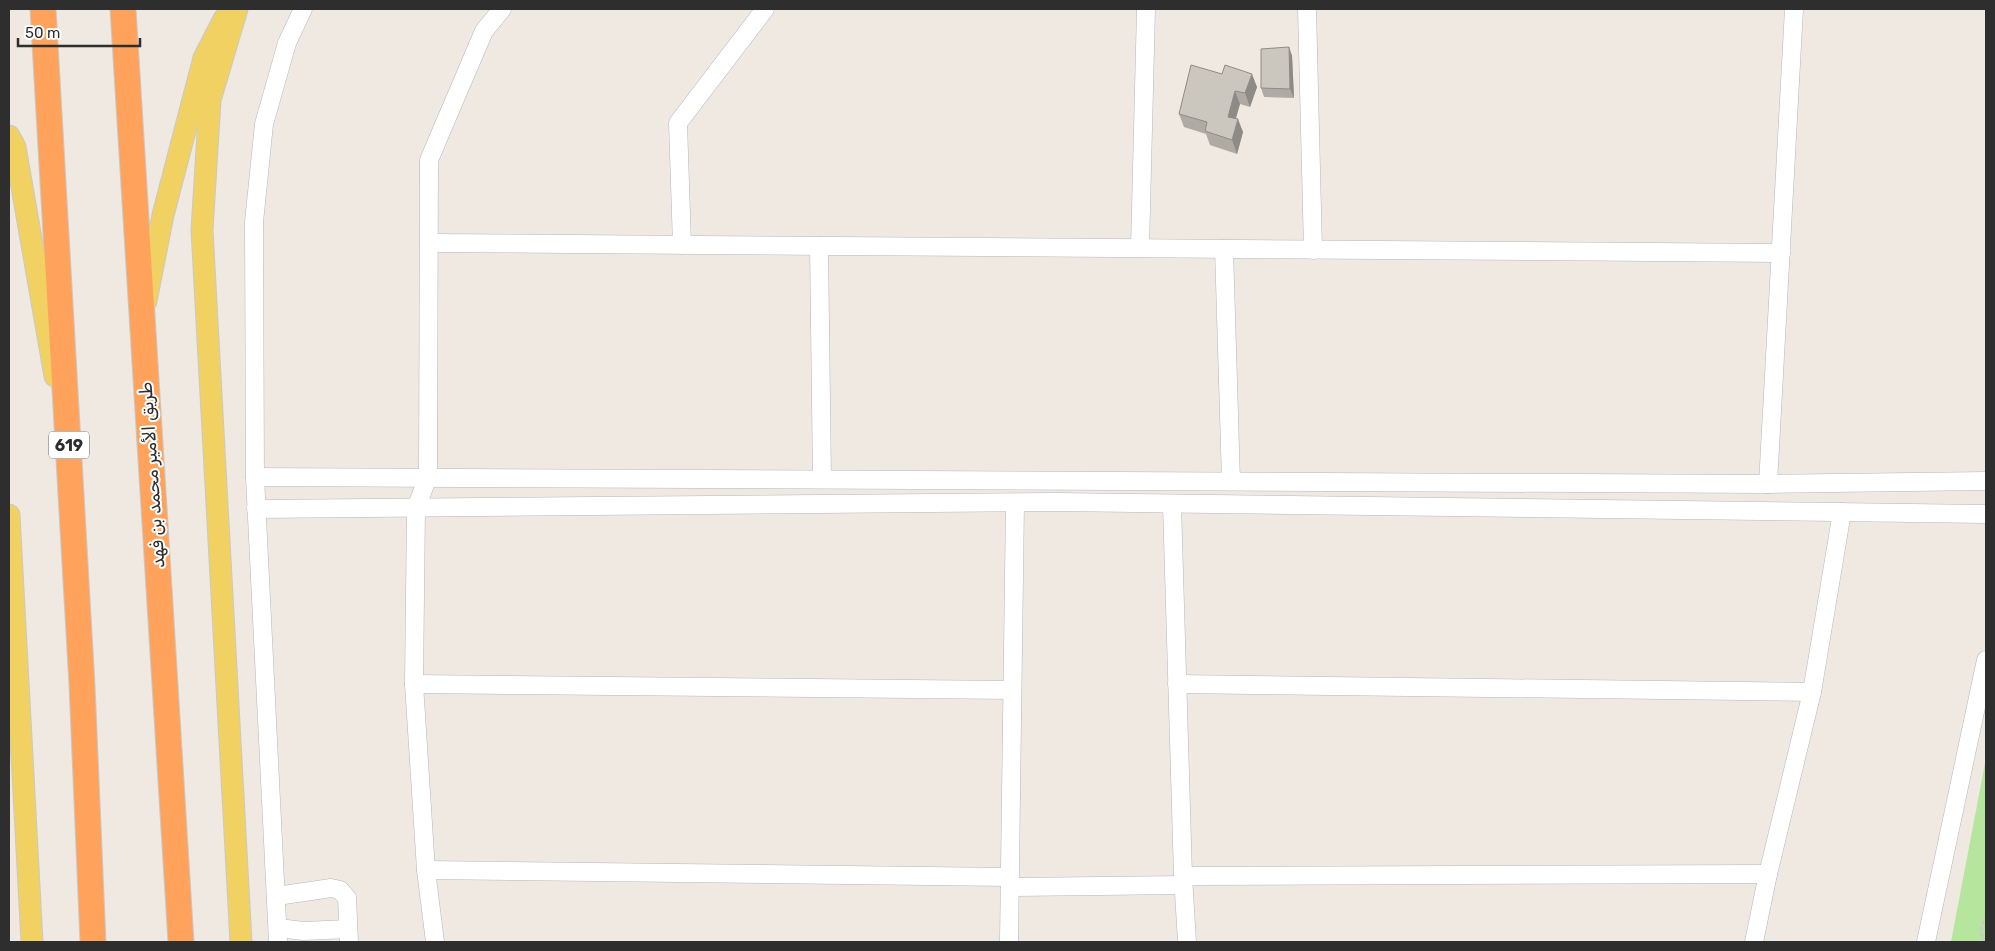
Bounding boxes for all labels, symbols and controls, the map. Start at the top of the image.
scale bar [18,15,140,47]
text: 50 m [25,24,60,42]
street label: طريق الأمير محمد بن فهد [135,381,169,569]
road number: 619 [49,432,89,458]

